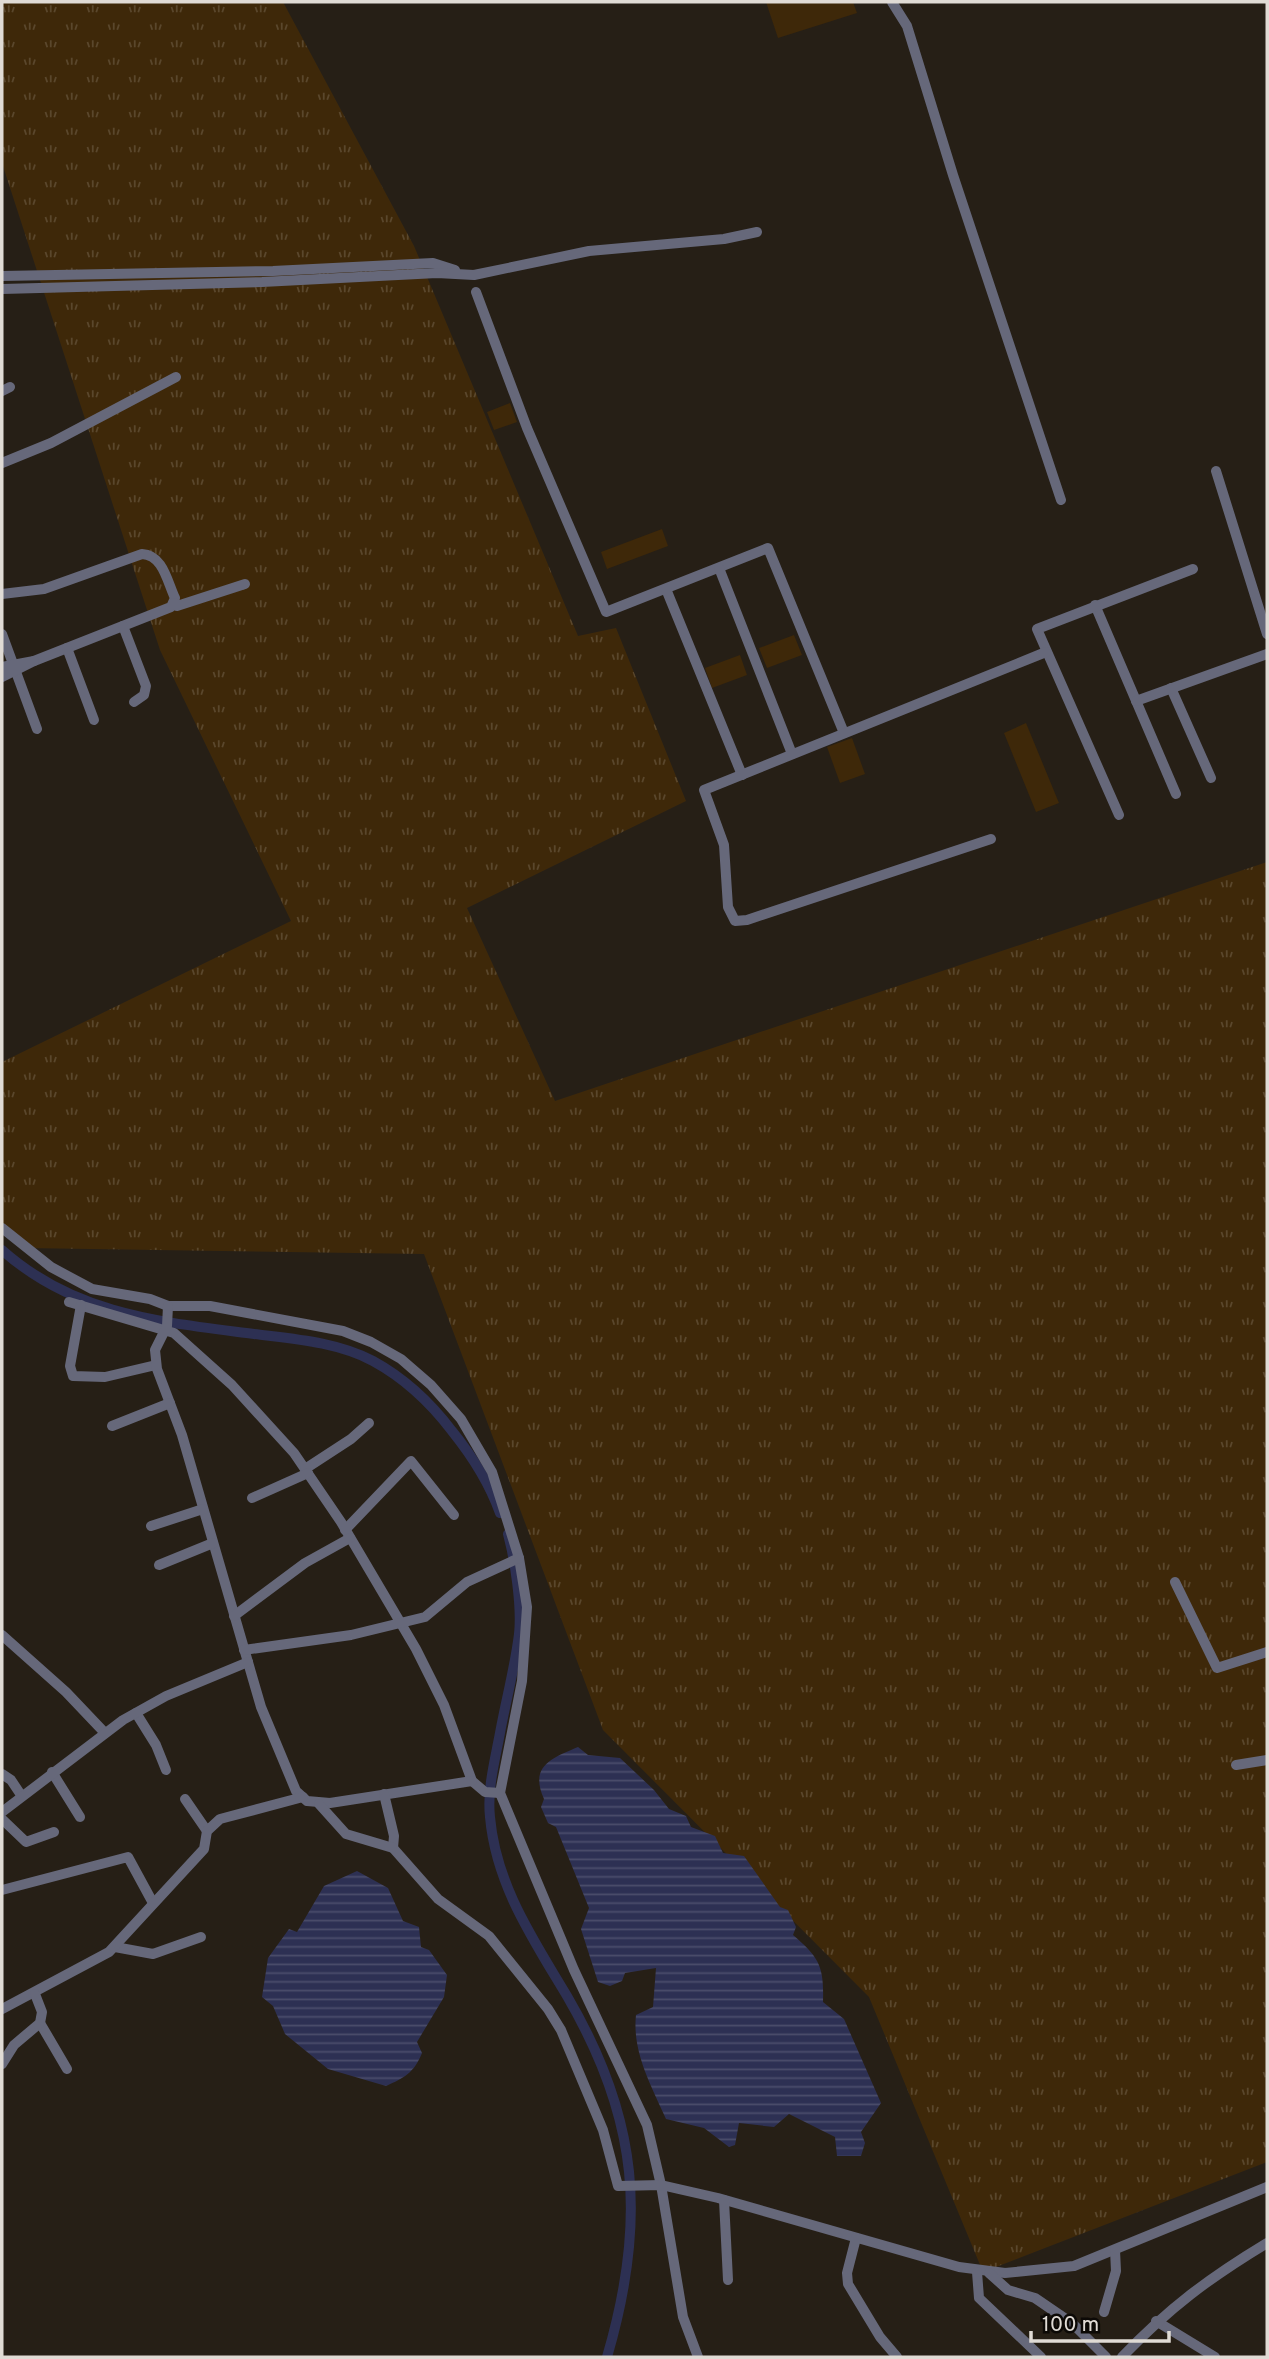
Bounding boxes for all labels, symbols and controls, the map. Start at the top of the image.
scale bar [1031,2300,1169,2344]
text: 100 m [1042,2312,1099,2339]

